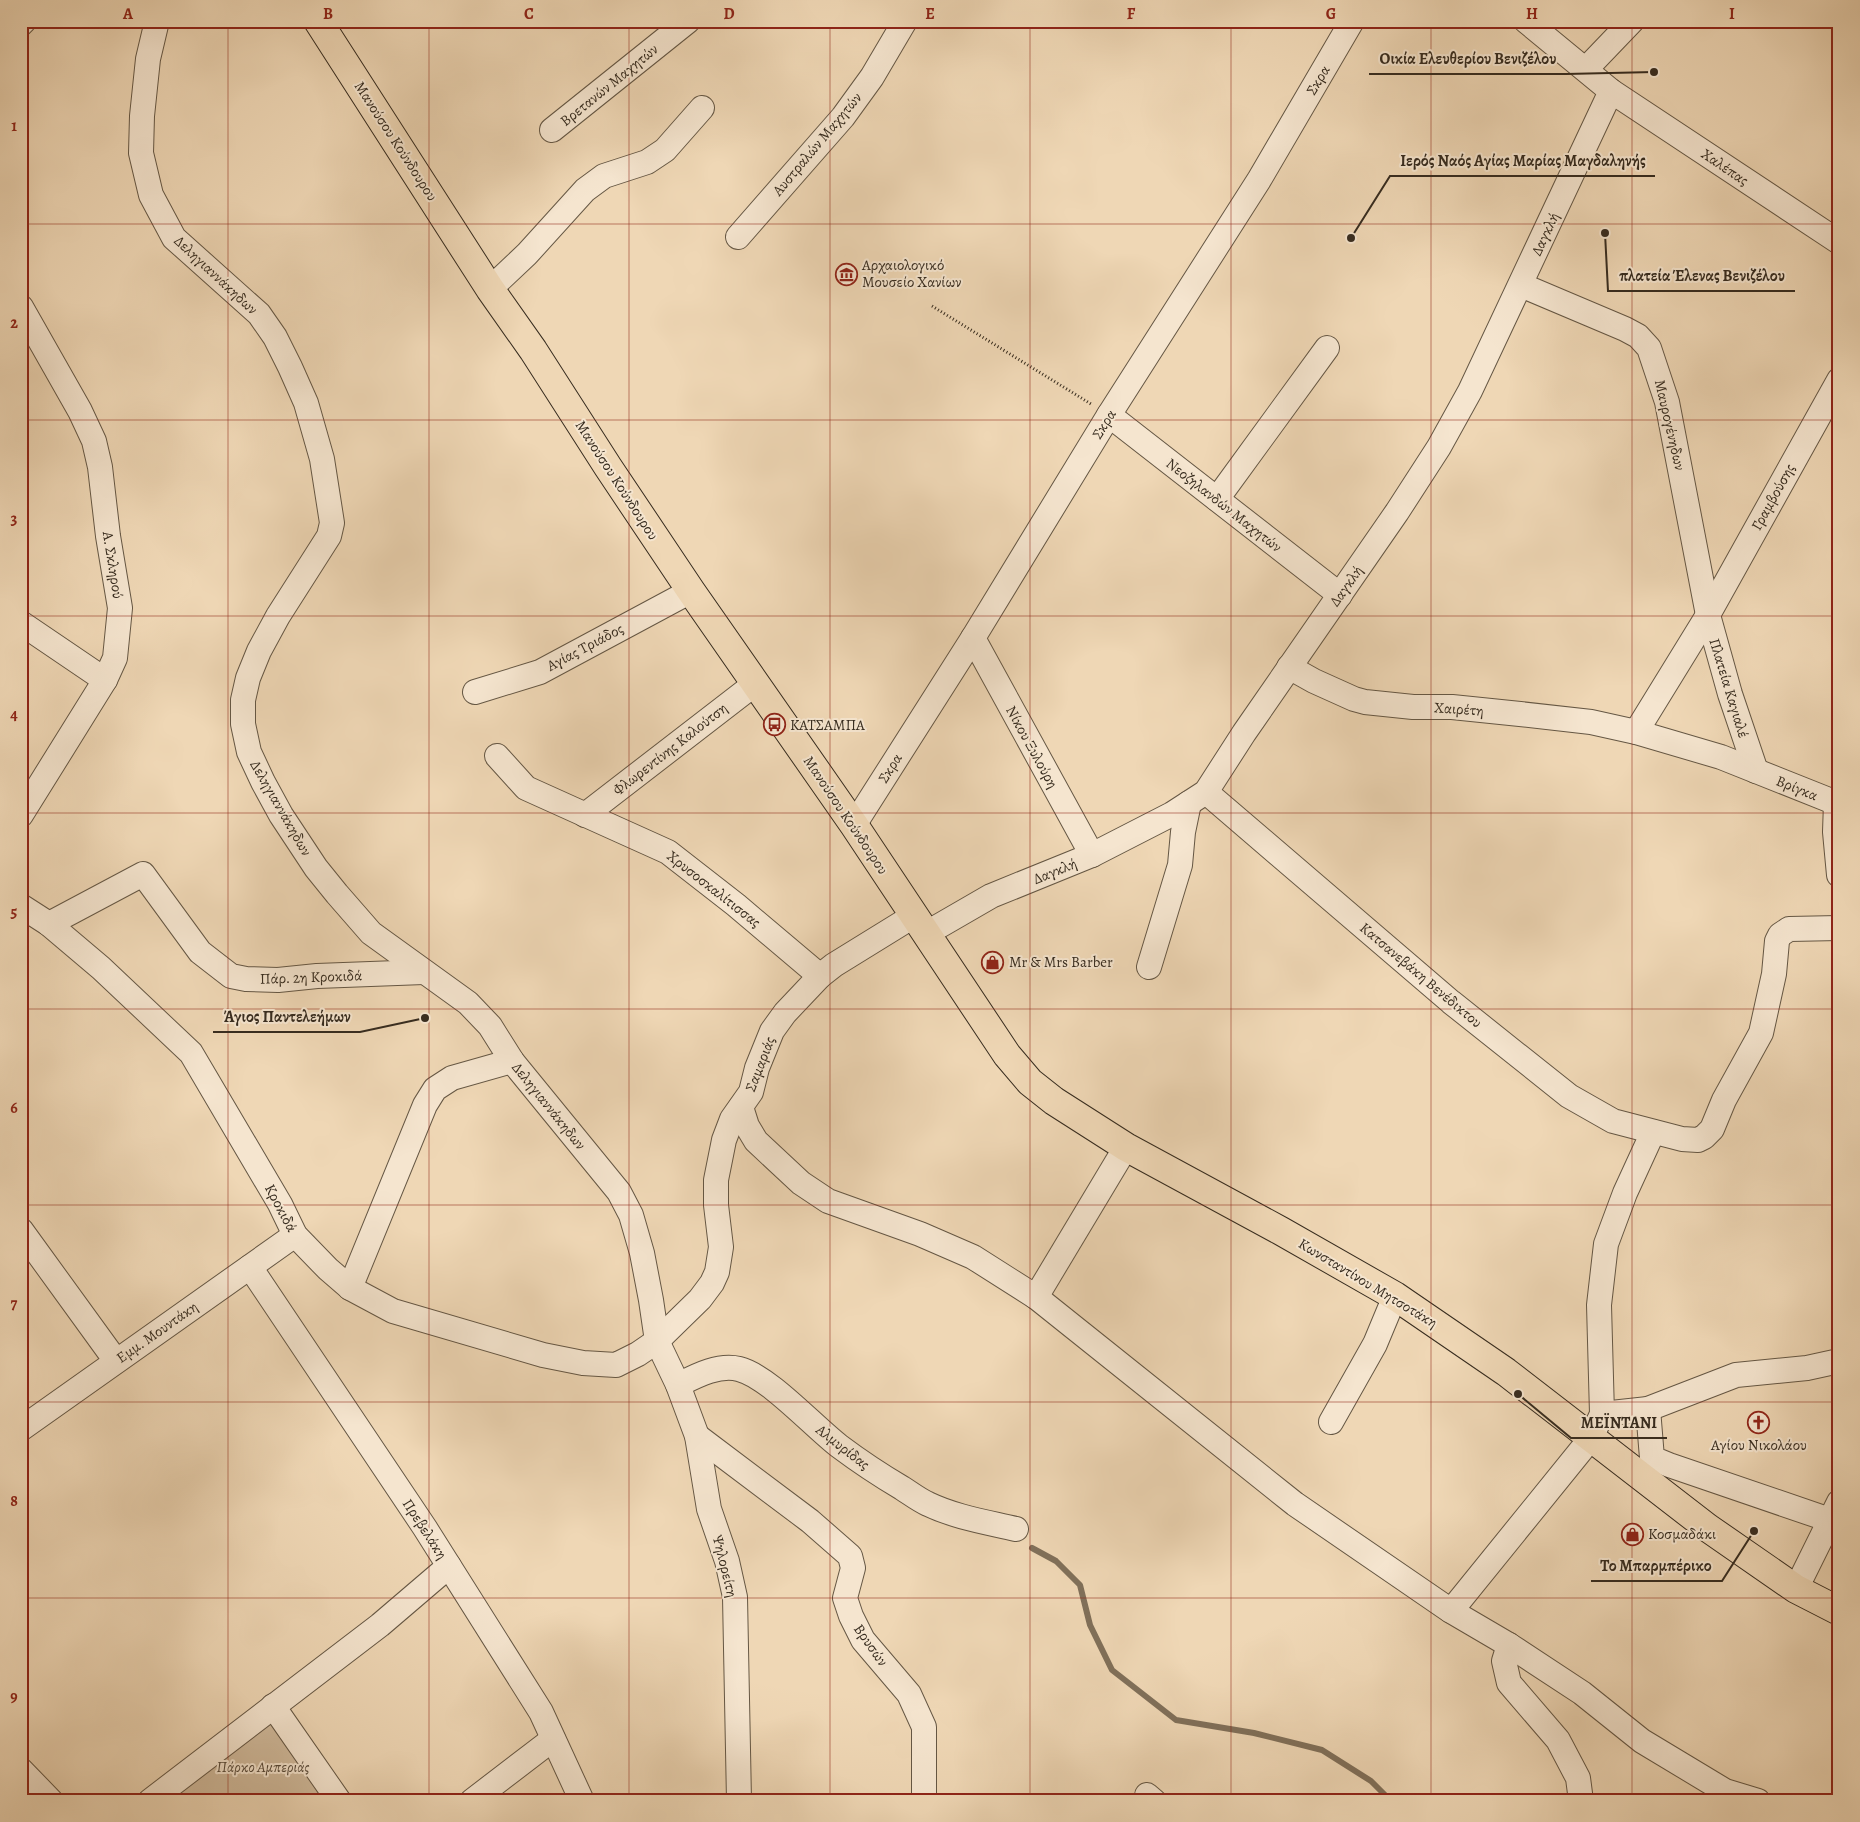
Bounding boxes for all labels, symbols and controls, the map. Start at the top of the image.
text: A [122,3,134,25]
text: B [323,3,333,25]
text: C [524,3,534,25]
text: D [723,3,735,25]
text: E [925,3,935,25]
text: F [1127,3,1136,25]
text: G [1326,3,1336,25]
text: H [1526,3,1538,25]
text: I [1729,3,1735,25]
street label: Βρετανών Μαχητών [556,39,662,131]
callout: Οικία Ελευθερίου Βενιζέλου [1369,43,1566,74]
text: Οικία Ελευθερίου Βενιζέλου [1380,48,1556,70]
street label: Σκρα [1301,61,1335,99]
street label: Μανούσου Κούνδουρου [350,77,442,205]
street label: Αυστραλών Μαχητών [767,88,866,201]
text: 1 [11,115,17,137]
street label: Χαλέπας [1697,144,1753,190]
callout: Ιερός Ναός Αγίας Μαρίας Μαγδαληνής [1390,145,1655,176]
text: Ιερός Ναός Αγίας Μαρίας Μαγδαληνής [1400,150,1646,172]
street label: Δαγκλή [1526,209,1564,259]
street label: Δεληγιαννάκηδων [170,231,262,319]
place label: Αρχαιολογικό Μουσείο Χανίων [861,255,961,292]
callout: πλατεία Έλενας Βενιζέλου [1608,260,1795,291]
museum icon: Αρχαιολογικό Μουσείο Χανίων [834,262,858,286]
text: πλατεία Έλενας Βενιζέλου [1619,265,1785,287]
text: 2 [10,312,18,334]
street label: Μαυρογένηδων [1650,378,1690,472]
street label: Σκρα [1087,405,1121,443]
street label: Μανούσου Κούνδουρου [571,416,663,544]
street label: Νεοζηλανδών Μαχητών [1162,453,1286,557]
street label: Γραμβούσης [1746,460,1800,534]
text: 3 [11,508,18,530]
street label: Α. Σκληρού [98,529,128,600]
street label: Δαγκλή [1325,562,1367,610]
street label: Αγίας Τριάδος [542,618,627,676]
street label: Πλατεία Καγιαλέ [1704,636,1754,740]
street label: Χαιρέτη [1433,697,1485,721]
street label: Φλωρεντίνης Καλούτση [609,698,731,800]
street label: Νίκου Ξυλούρη [1001,702,1063,792]
text: 4 [10,704,18,726]
bus stop icon: ΚΑΤΣΑΜΠΑ [762,713,786,737]
place label: ΚΑΤΣΑΜΠΑ [790,715,865,735]
street label: Σκρα [873,749,907,787]
street label: Μανούσου Κούνδουρου [799,752,893,878]
street label: Δεληγιαννάκηδων [245,756,317,860]
street label: Βρίγκα [1773,771,1821,805]
street label: Χρυσοσκαλίτισσας [663,846,765,932]
street label: Δαγκλή [1030,853,1080,889]
text: 5 [11,901,18,923]
street label: Κατσανεβάκη Βενέδικτου [1356,918,1487,1032]
shop icon: Mr & Mrs Barber [981,950,1005,974]
place label: Mr & Mrs Barber [1009,952,1113,972]
street label: Πάρ. 2η Κροκιδά [259,965,363,989]
callout: Άγιος Παντελεήμων [213,1001,360,1032]
text: Άγιος Παντελεήμων [223,1006,351,1028]
street label: Σαμαριάς [740,1033,780,1095]
street label: Δεληγιαννάκηδων [507,1058,591,1154]
text: 6 [10,1097,18,1119]
street label: Κροκιδά [260,1180,302,1236]
street label: Κωνσταντίνου Μητσοτάκη [1295,1233,1441,1333]
text: 7 [11,1293,18,1315]
street label: Εμμ. Μουντάκη [112,1297,202,1367]
callout: ΜΕΪΝΤΑΝΙ [1571,1407,1667,1438]
church icon: Αγίου Νικολάου [1747,1410,1771,1434]
text: ΜΕΪΝΤΑΝΙ [1581,1412,1657,1434]
street label: Αλμυρίδας [811,1419,874,1474]
place label: Αγίου Νικολάου [1710,1435,1807,1455]
text: 8 [10,1490,18,1512]
street label: Πρεβελάκη [398,1495,452,1563]
shop icon: Κοσμαδάκι [1620,1522,1644,1546]
place label: Κοσμαδάκι [1648,1524,1716,1544]
street label: Ψηλορείτη [708,1533,742,1599]
callout: Το Μπαρμπέρικο [1591,1550,1722,1581]
text: Το Μπαρμπέρικο [1600,1555,1712,1577]
street label: Βρυσών [849,1620,893,1670]
text: 9 [10,1686,18,1708]
park label: Πάρκο Αμπεριάς [217,1757,310,1777]

